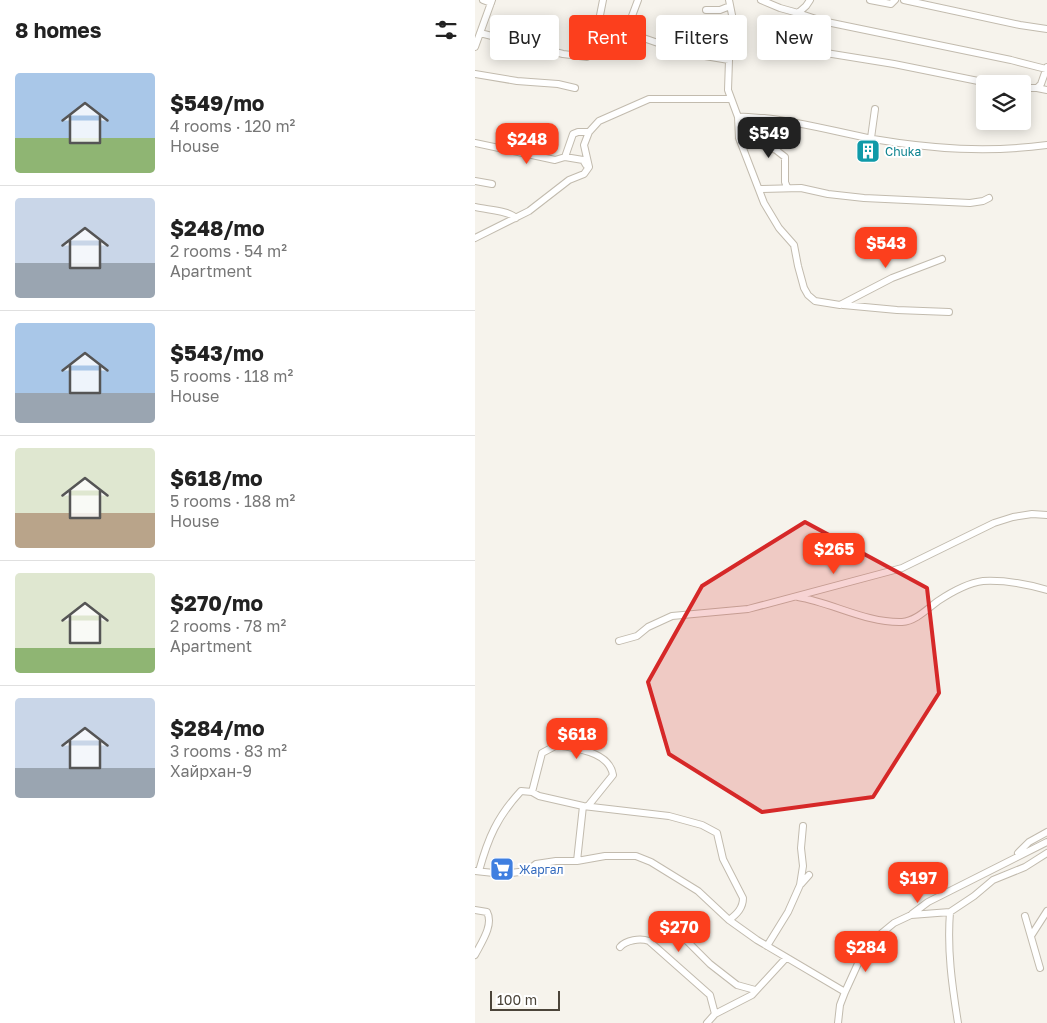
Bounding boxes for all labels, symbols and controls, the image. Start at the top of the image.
chip: Buy [490,15,559,60]
chip: Rent [569,15,646,60]
chip: Filters [656,15,747,60]
chip: New [757,15,831,60]
icon: filters [432,16,460,44]
text: 8 homes [15,17,102,43]
map controls [976,75,1031,130]
button: layers [976,75,1031,130]
text: $549/mo [170,90,264,116]
icon: home [55,93,115,153]
text: 4 rooms · 120 m² [170,116,295,136]
pin: $549 [739,116,799,159]
pin: $248 [497,122,557,165]
text: $549 [749,123,789,143]
text: $248 [507,129,547,149]
text: House [170,136,219,156]
building icon: Chuka [855,138,881,164]
place label: Chuka [885,144,921,159]
text: $248/mo [170,215,265,241]
icon: home [55,218,115,278]
pin: $543 [856,226,916,269]
text: $543 [866,233,906,253]
text: 2 rooms · 54 m² [170,241,287,261]
text: Apartment [170,261,252,281]
text: $543/mo [170,340,264,366]
icon: home [55,343,115,403]
text: 5 rooms · 118 m² [170,366,293,386]
text: House [170,386,219,406]
text: $618/mo [170,465,263,491]
icon: home [55,468,115,528]
text: 5 rooms · 188 m² [170,491,295,511]
text: House [170,511,219,531]
pin: $265 [804,532,864,575]
text: $265 [814,539,854,559]
text: $270/mo [170,590,263,616]
icon: home [55,593,115,653]
text: 2 rooms · 78 m² [170,616,286,636]
text: Apartment [170,636,252,656]
text: $284/mo [170,715,265,741]
icon: home [55,718,115,778]
pin: $618 [547,718,607,760]
text: $618 [557,724,597,744]
text: 3 rooms · 83 m² [170,741,287,761]
text: Хайрхан-9 [170,761,252,781]
supermarket icon: Жаргал [489,856,515,882]
place label: Жаргал [519,862,564,877]
pin: $197 [888,862,948,904]
text: $197 [899,868,937,888]
pin: $270 [649,910,709,953]
text: $270 [659,917,699,937]
pin: $284 [836,930,896,973]
text: $284 [846,937,886,957]
scale bar [490,988,560,1011]
text: 100 m [497,991,537,1008]

